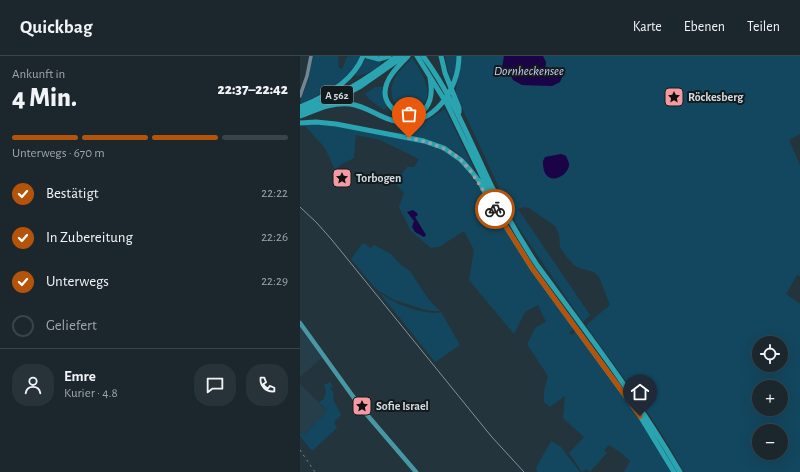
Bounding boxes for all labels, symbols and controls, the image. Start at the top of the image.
text: Quickbag [20,18,92,37]
text: Karte [633,20,662,34]
text: Ebenen [684,20,725,34]
text: Teilen [747,20,780,34]
water label: Dornheckensee [494,65,564,78]
text: Ankunft in [12,68,65,81]
text: 22:37–22:42 [218,82,288,97]
text: 4 Min. [12,85,77,111]
road number: A 562 [321,86,353,104]
place icon: Röckesberg [663,86,685,108]
place label: Röckesberg [688,91,744,103]
pin [392,97,426,138]
icon: bag [398,103,420,125]
text: Unterwegs · 670 m [12,147,105,160]
place icon: Torbogen [331,167,353,189]
place label: Torbogen [356,172,401,184]
icon: check [12,183,34,205]
text: Bestätigt [46,186,99,201]
text: 22:22 [261,187,288,200]
courier [475,189,515,229]
icon: bike [484,198,506,220]
icon: check [12,227,34,249]
text: In Zubereitung [46,230,133,245]
text: 22:26 [261,231,288,244]
icon: check [12,271,34,293]
text: Unterwegs [46,274,109,289]
text: 22:29 [261,275,288,288]
text: Geliefert [46,318,97,333]
map controls [752,336,788,460]
button: locate [752,336,788,372]
button: person [12,364,54,406]
button: chat [194,364,236,406]
button: phone [246,364,288,406]
text: Emre [64,369,96,384]
pin [623,375,657,416]
button: + [752,380,788,416]
icon: home [629,381,651,403]
text: Kurier · 4.8 [64,387,118,400]
place icon: Sofie Israel [351,395,373,417]
place label: Sofie Israel [376,400,429,412]
button: − [752,424,788,460]

